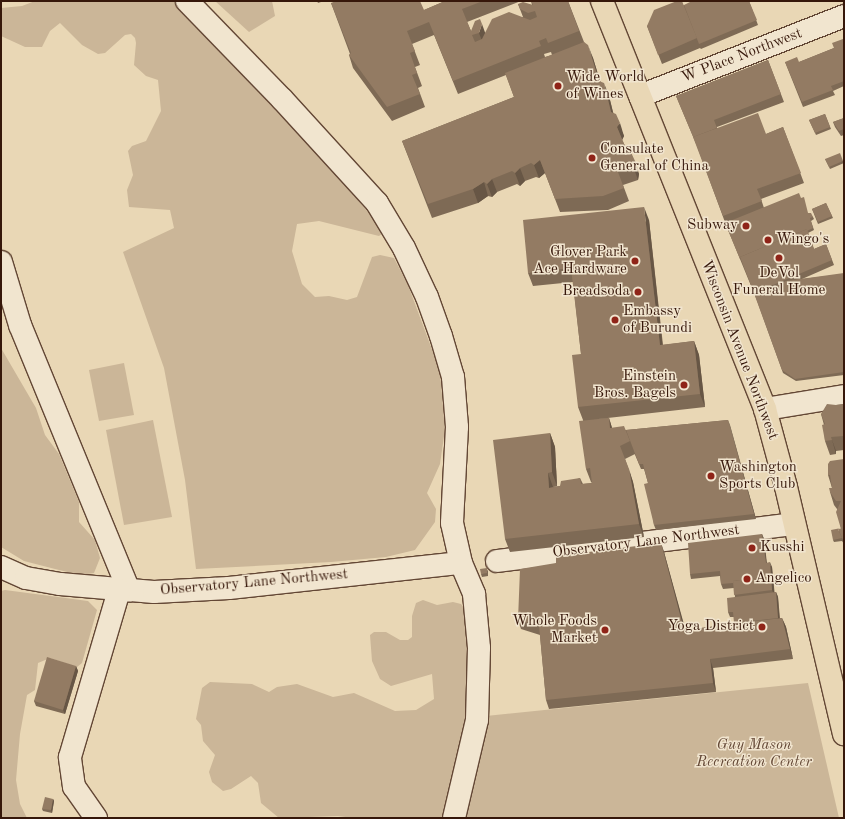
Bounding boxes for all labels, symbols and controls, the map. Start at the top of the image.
street label: W Place Northwest [679,25,805,87]
place label: Wide World of Wines [566,68,644,103]
marker: Wide World of Wines [553,81,563,91]
place label: Consulate General of China [600,140,709,175]
marker: Consulate General of China [587,153,597,163]
place label: Subway [687,217,738,235]
marker: Subway [741,221,751,231]
place label: Wingo's [776,231,829,249]
marker: Wingo's [763,235,773,245]
place label: Glover Park Ace Hardware [533,243,627,278]
marker: DeVol Funeral Home [774,253,784,263]
marker: Glover Park Ace Hardware [630,256,640,266]
street label: Wisconsin Avenue Northwest [696,258,782,442]
place label: DeVol Funeral Home [732,264,826,299]
place label: Breadsoda [562,283,630,301]
marker: Breadsoda [633,287,643,297]
place label: Embassy of Burundi [623,302,692,337]
marker: Embassy of Burundi [610,315,620,325]
place label: Einstein Bros. Bagels [594,367,676,402]
marker: Einstein Bros. Bagels [679,380,689,390]
place label: Washington Sports Club [719,458,797,493]
marker: Washington Sports Club [706,471,716,481]
street label: Observatory Lane Northwest [551,522,741,562]
place label: Kusshi [760,539,805,557]
marker: Kusshi [747,543,757,553]
street label: Observatory Lane Northwest [159,566,349,600]
place label: Angelico [755,570,812,588]
marker: Angelico [742,574,752,584]
place label: Whole Foods Market [512,612,597,647]
place label: Yoga District [668,618,754,636]
marker: Yoga District [757,622,767,632]
marker: Whole Foods Market [600,625,610,635]
park label: Guy Mason Recreation Center [696,736,812,771]

